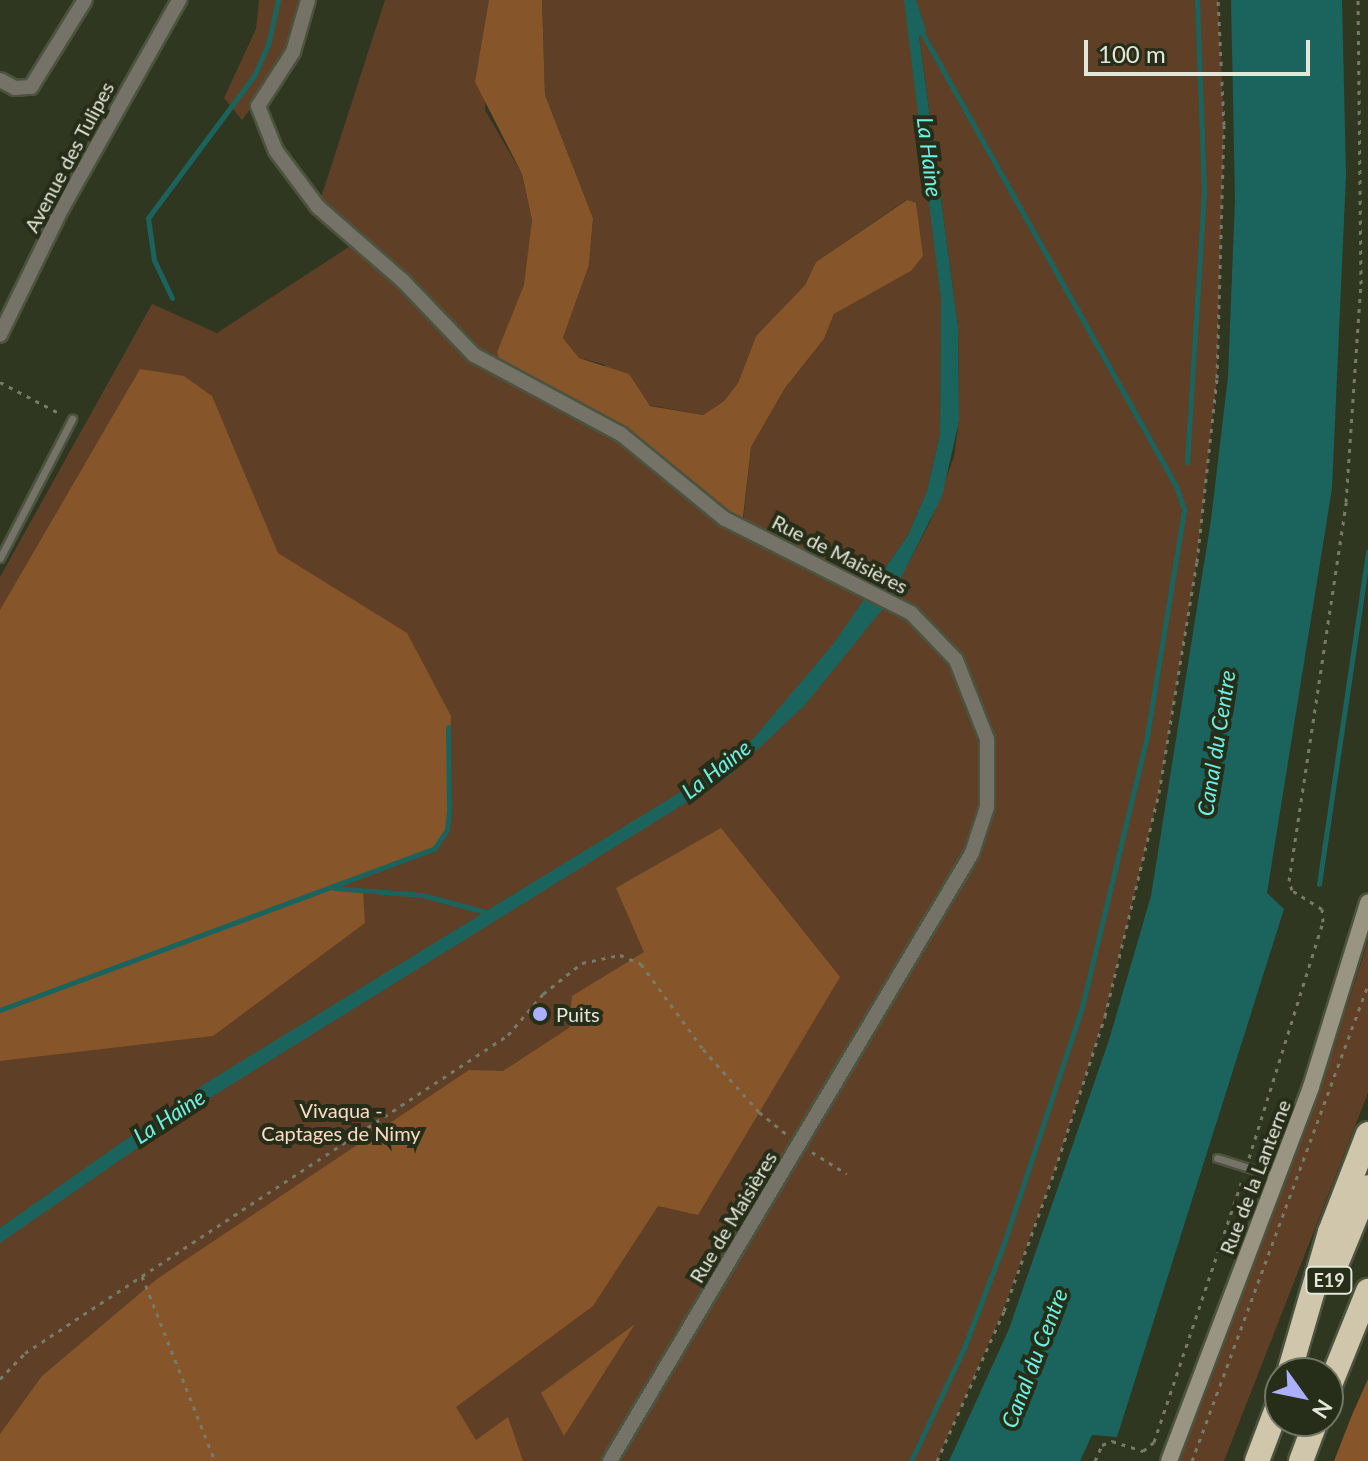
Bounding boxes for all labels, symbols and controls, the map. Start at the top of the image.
scale bar [1088,24,1314,74]
text: 100 m [1098,39,1166,68]
street label: Avenue des Tulipes [19,77,119,237]
water label: La Haine [912,116,948,198]
street label: Rue de Maisières [768,509,912,599]
water label: Canal du Centre [1191,668,1241,818]
water label: La Haine [676,734,756,804]
place label: Puits [556,1002,600,1026]
marker: Puits [531,1005,549,1023]
water label: La Haine [128,1083,210,1149]
street label: Rue de la Lanterne [1214,1096,1296,1258]
park label: Vivaqua - Captages de Nimy [261,1098,421,1145]
street label: Rue de Maisières [684,1147,782,1287]
road number: E19 [1305,1266,1353,1294]
water label: Canal du Centre [995,1285,1073,1431]
north arrow [1264,1357,1344,1437]
text: N [1307,1395,1339,1424]

